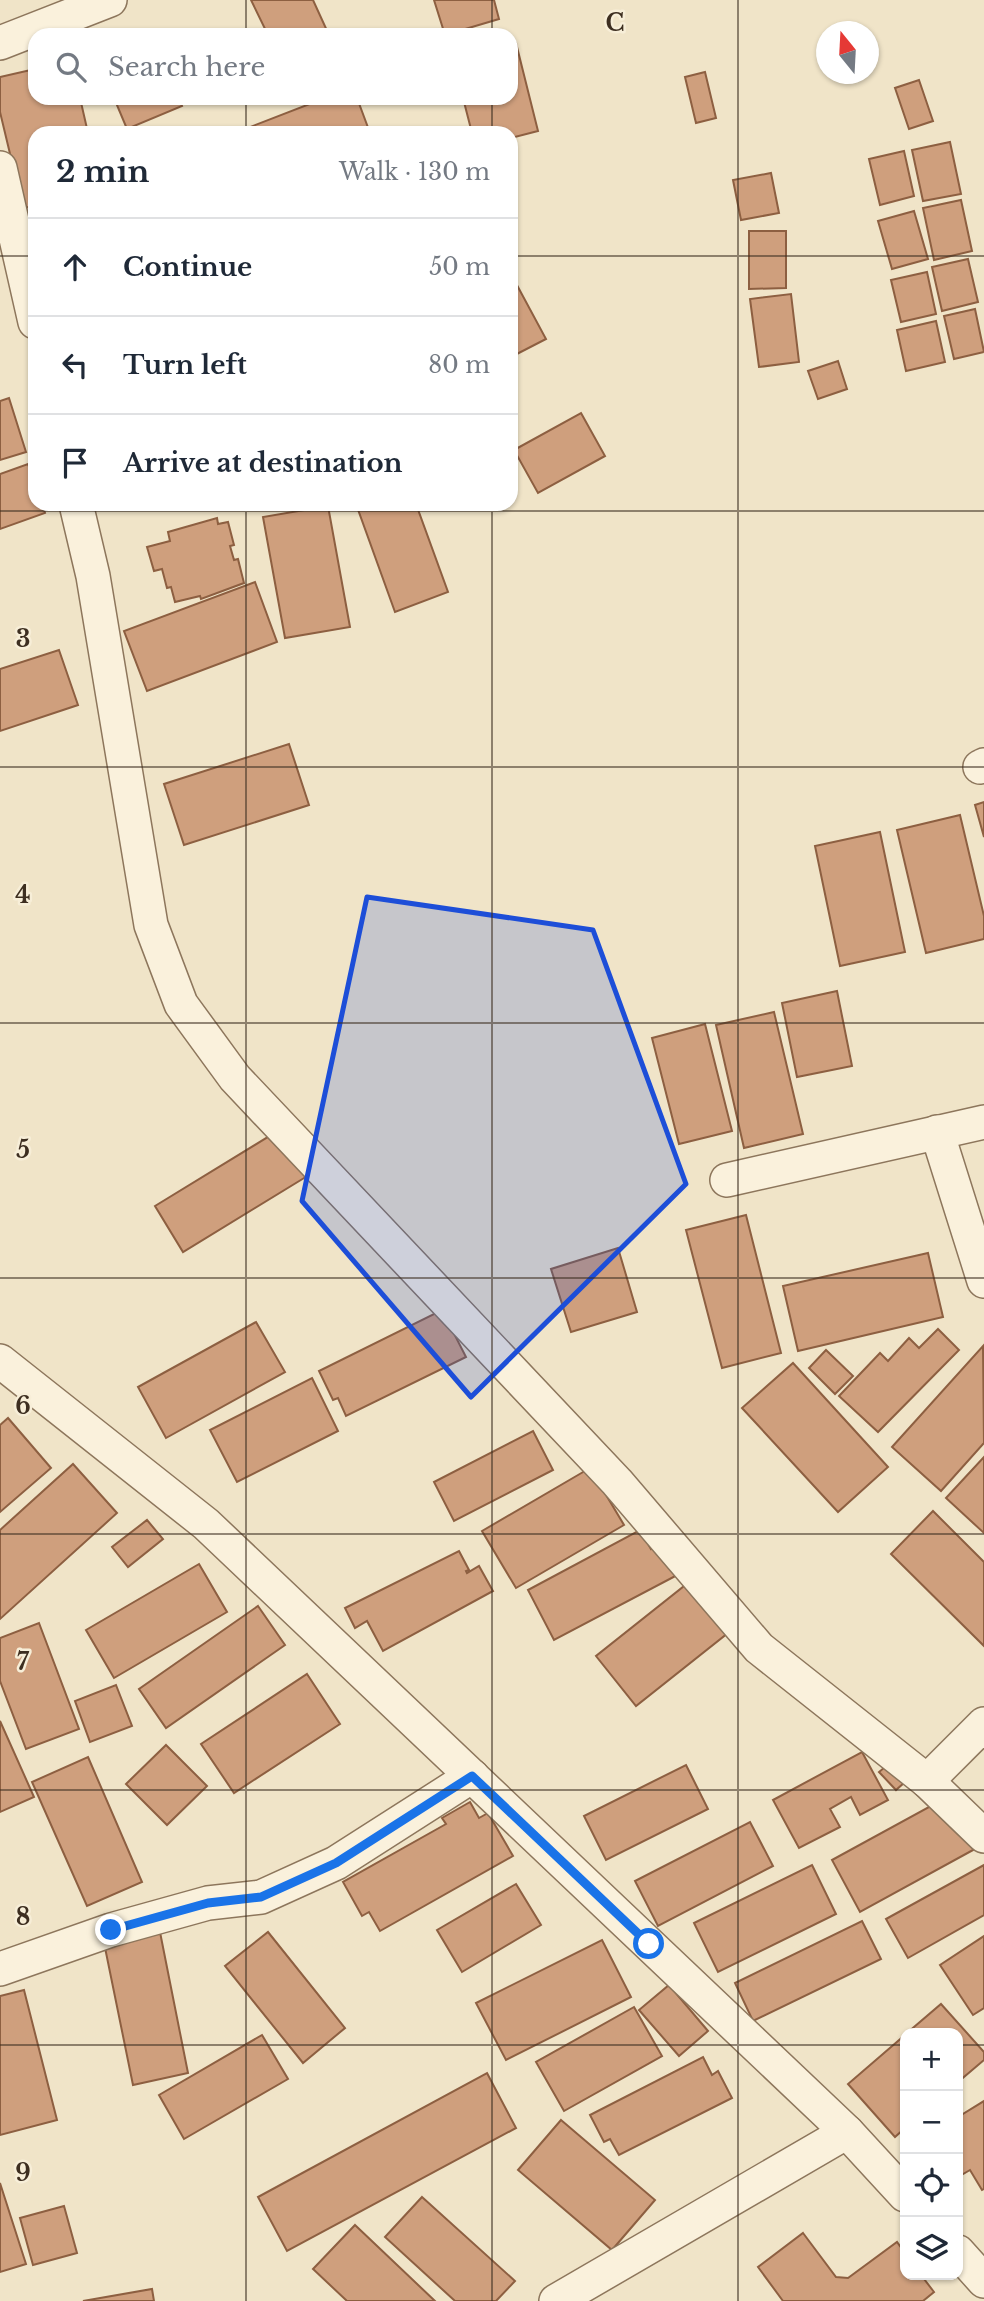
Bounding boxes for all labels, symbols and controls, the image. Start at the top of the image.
text: C [606,9,624,37]
north arrow [816,21,879,84]
search box [28,28,518,105]
icon: search [52,48,90,86]
text: Search here [108,51,265,83]
text: 2 min [56,153,149,190]
text: Walk · 130 m [339,158,490,186]
icon: ahead [56,248,94,286]
text: Continue [123,251,252,283]
text: 50 m [429,253,490,281]
icon: left [56,346,94,384]
text: Turn left [123,349,247,381]
text: 80 m [428,351,490,379]
icon: arrive [56,444,94,482]
text: Arrive at destination [123,447,403,479]
text: 3 [16,625,30,653]
text: 4 [15,881,31,909]
text: 5 [16,1136,30,1164]
text: 6 [15,1392,31,1420]
text: 7 [17,1648,30,1676]
text: 8 [16,1903,30,1931]
route end [95,1914,126,1945]
route start [633,1928,664,1959]
map controls [900,2028,963,2280]
button: + [900,2028,963,2091]
button: − [900,2091,963,2154]
button: locate [900,2154,963,2217]
text: 9 [15,2159,31,2187]
button: layers [900,2217,963,2280]

